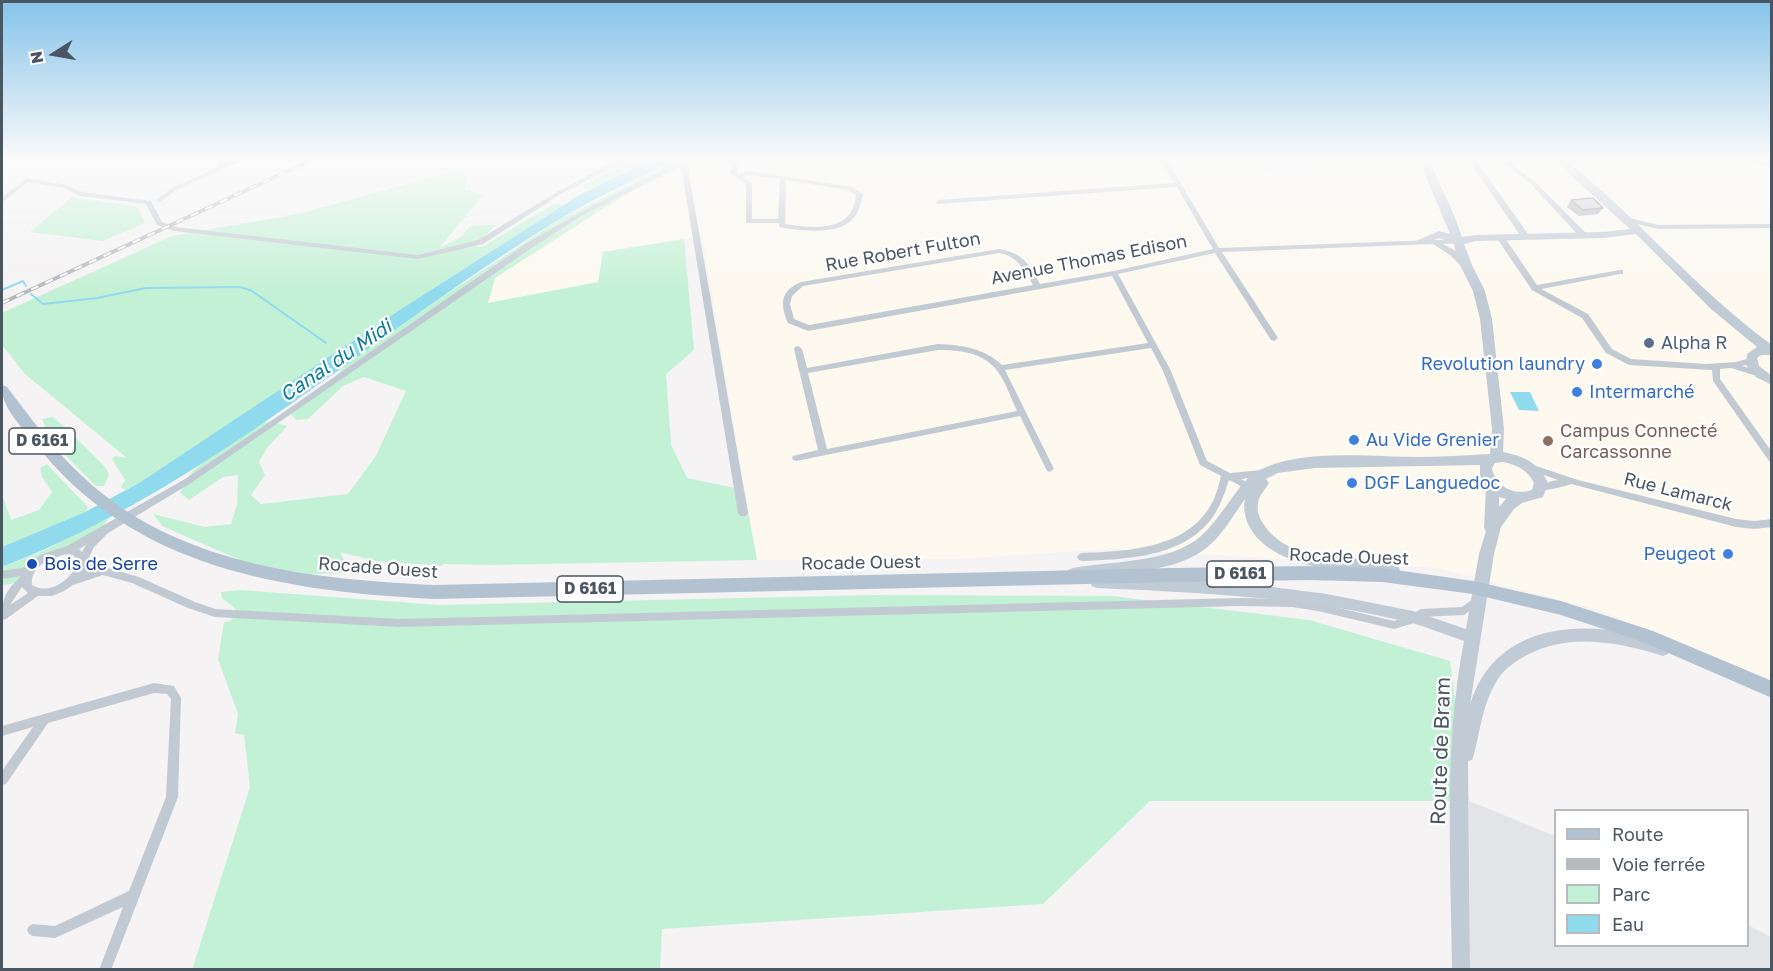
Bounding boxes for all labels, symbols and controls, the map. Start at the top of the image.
north arrow [24,24,84,84]
text: N [25,50,47,65]
street label: Rue Robert Fulton [824,228,982,276]
street label: Avenue Thomas Edison [989,230,1189,290]
water label: Canal du Midi [276,315,396,407]
place label: Alpha R [1661,332,1728,354]
marker: Alpha R [1642,336,1656,350]
place label: Revolution laundry [1421,353,1585,375]
marker: Revolution laundry [1590,357,1604,371]
place label: Intermarché [1589,381,1694,403]
marker: Intermarché [1570,385,1584,399]
place label: Campus Connecté Carcassonne [1560,420,1717,462]
road number: D 6161 [9,428,75,454]
place label: Au Vide Grenier [1366,429,1499,451]
marker: Au Vide Grenier [1347,433,1361,447]
marker: Campus Connecté Carcassonne [1541,434,1555,448]
street label: Rue Lamarck [1621,468,1735,516]
place label: DGF Languedoc [1364,472,1500,494]
marker: DGF Languedoc [1345,476,1359,490]
place label: Peugeot [1644,543,1716,565]
street label: Rocade Ouest [1289,544,1409,570]
marker: Peugeot [1721,547,1735,561]
street label: Rocade Ouest [801,551,921,575]
place label: Bois de Serre [44,553,158,575]
street label: Rocade Ouest [317,553,439,583]
marker: Bois de Serre [25,557,39,571]
road number: D 6161 [1207,561,1273,587]
road number: D 6161 [557,576,623,602]
street label: Route de Bram [1426,677,1456,825]
legend [1554,809,1749,947]
text: Route [1612,823,1663,845]
text: Voie ferrée [1612,853,1705,875]
text: Parc [1612,883,1650,905]
text: Eau [1612,913,1644,935]

